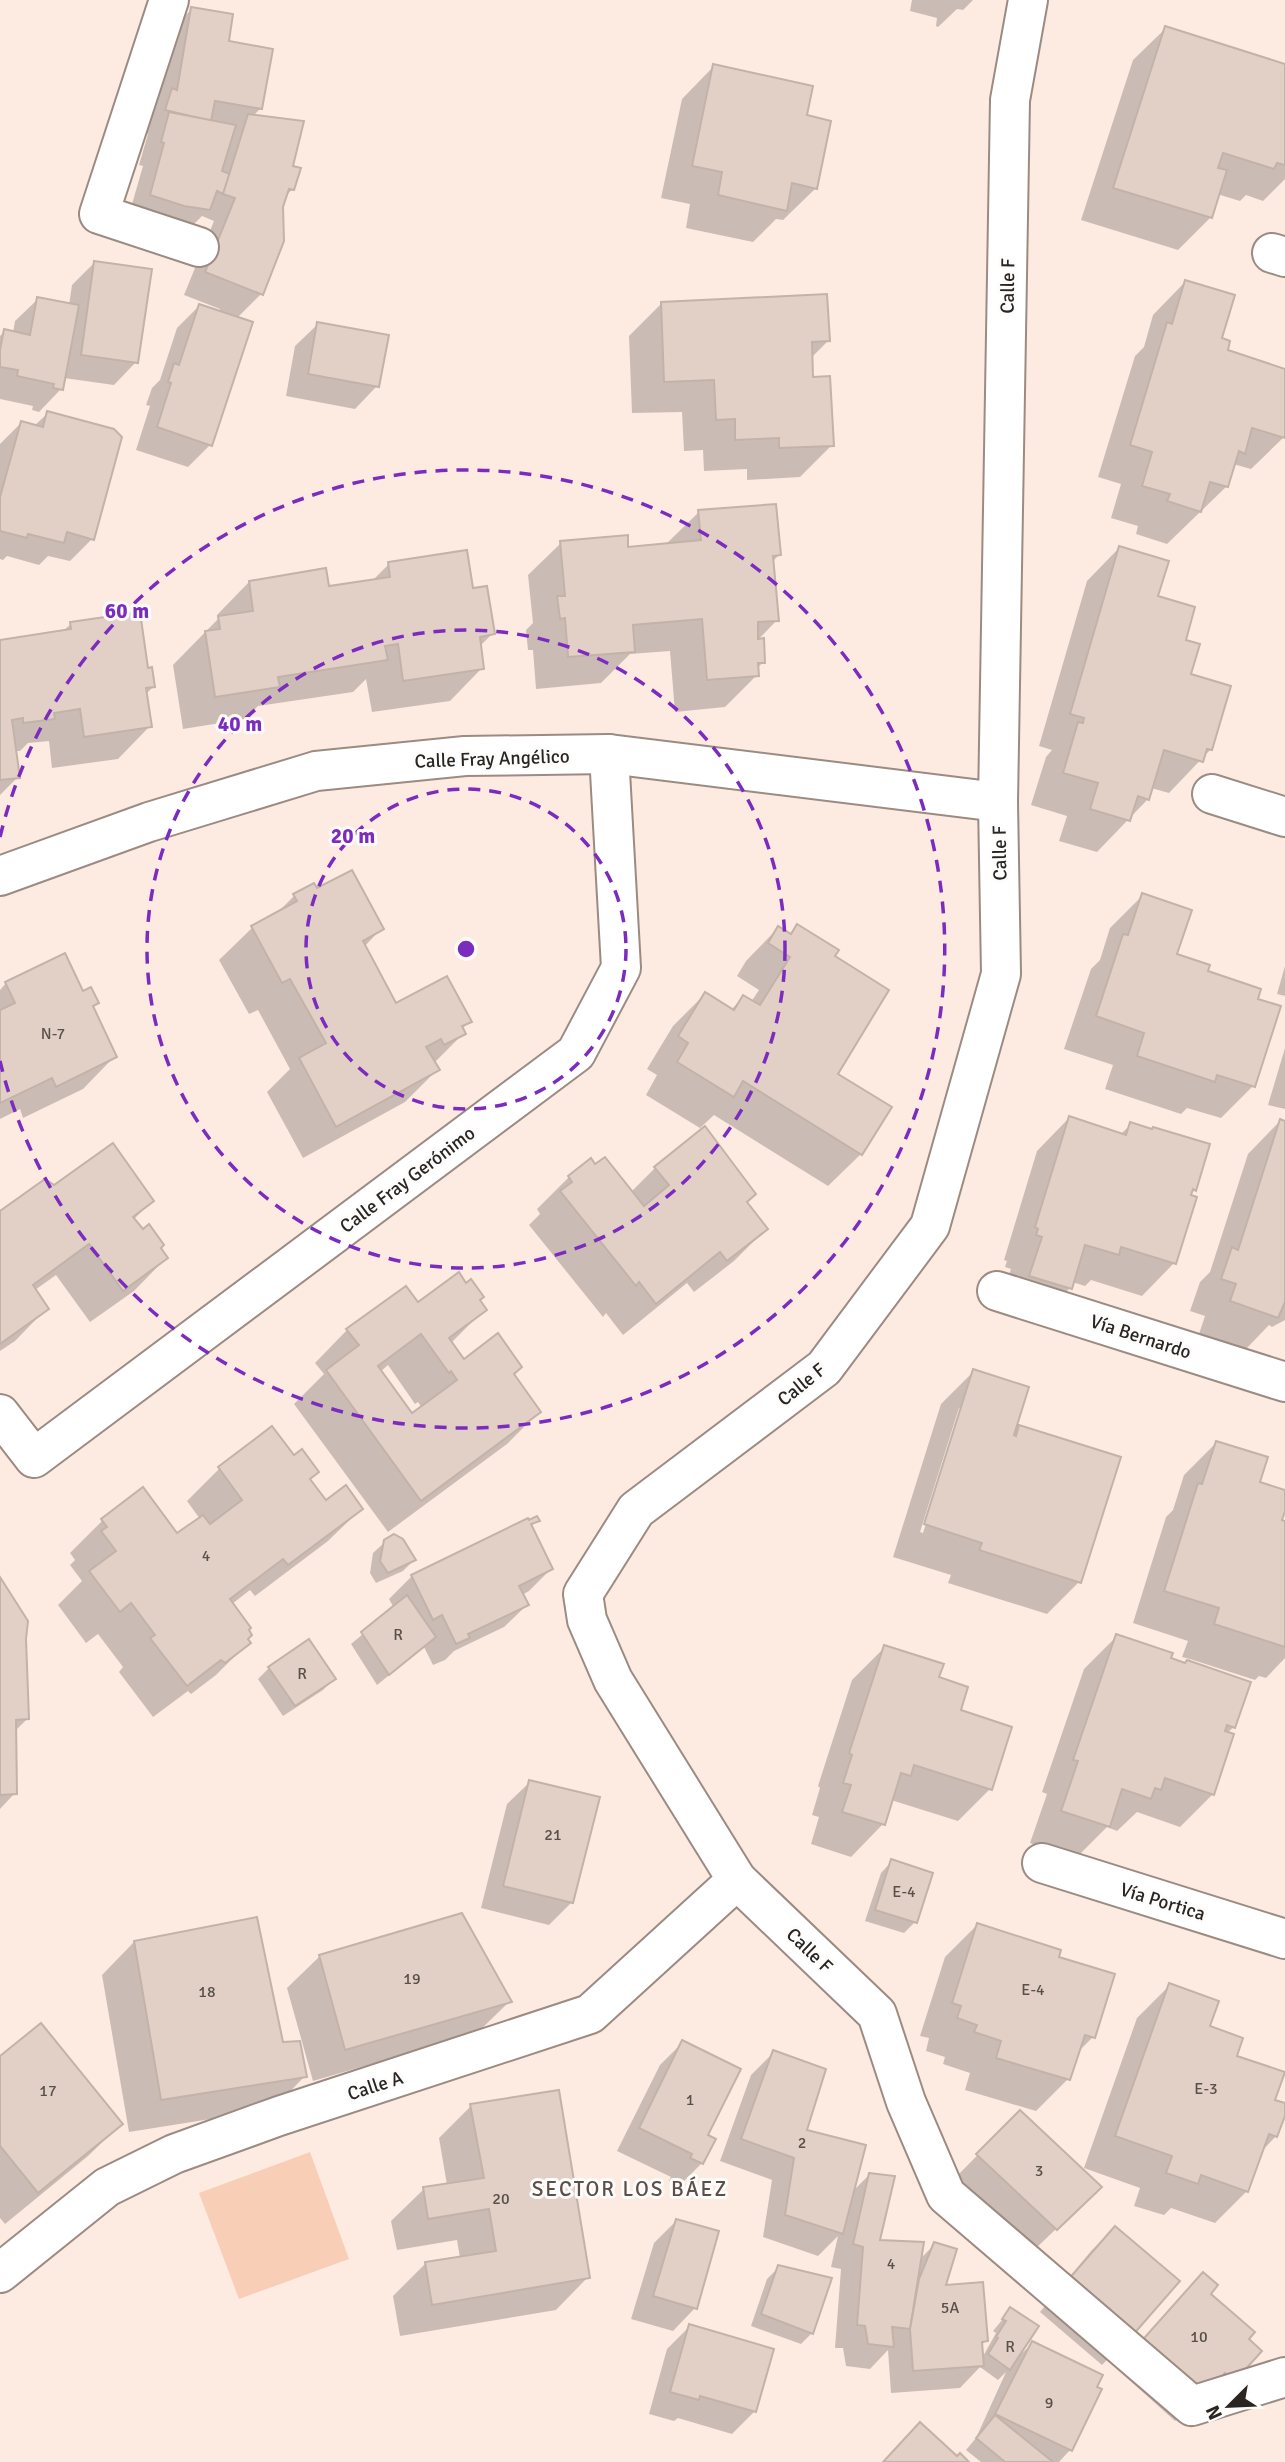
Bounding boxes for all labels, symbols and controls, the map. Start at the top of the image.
street label: Calle F [996,258,1020,314]
text: 60 m [105,598,149,624]
text: 40 m [218,711,262,737]
street label: Calle Fray Angélico [414,744,570,774]
text: 20 m [331,823,375,849]
street label: Calle F [988,825,1012,881]
centre of rings [454,937,478,961]
house number: N-7 [41,1024,65,1044]
street label: Calle Fray Gerónimo [335,1121,480,1238]
street label: Vía Bernardo [1087,1309,1194,1365]
street label: Calle F [773,1358,831,1412]
house number: 4 [202,1546,211,1566]
house number: R [393,1625,403,1645]
house number: R [297,1664,307,1684]
house number: 21 [544,1825,562,1845]
street label: Vía Portica [1117,1878,1208,1926]
house number: E-4 [892,1882,916,1902]
street label: Calle F [781,1923,838,1979]
house number: 19 [403,1969,421,1989]
house number: E-4 [1021,1980,1045,2000]
house number: 18 [198,1982,216,2002]
street label: Calle A [344,2066,407,2106]
house number: E-3 [1194,2079,1218,2099]
house number: 17 [39,2081,57,2101]
house number: 1 [686,2090,694,2110]
house number: 2 [798,2133,806,2153]
house number: 3 [1035,2161,1043,2181]
district label: SECTOR LOS BÁEZ [532,2176,728,2202]
house number: 20 [492,2189,510,2209]
house number: 4 [887,2254,896,2274]
house number: 5A [941,2298,959,2318]
house number: 10 [1190,2327,1208,2347]
house number: R [1005,2337,1015,2357]
north arrow [1194,2371,1264,2441]
house number: 9 [1045,2393,1053,2413]
text: N [1201,2402,1228,2423]

